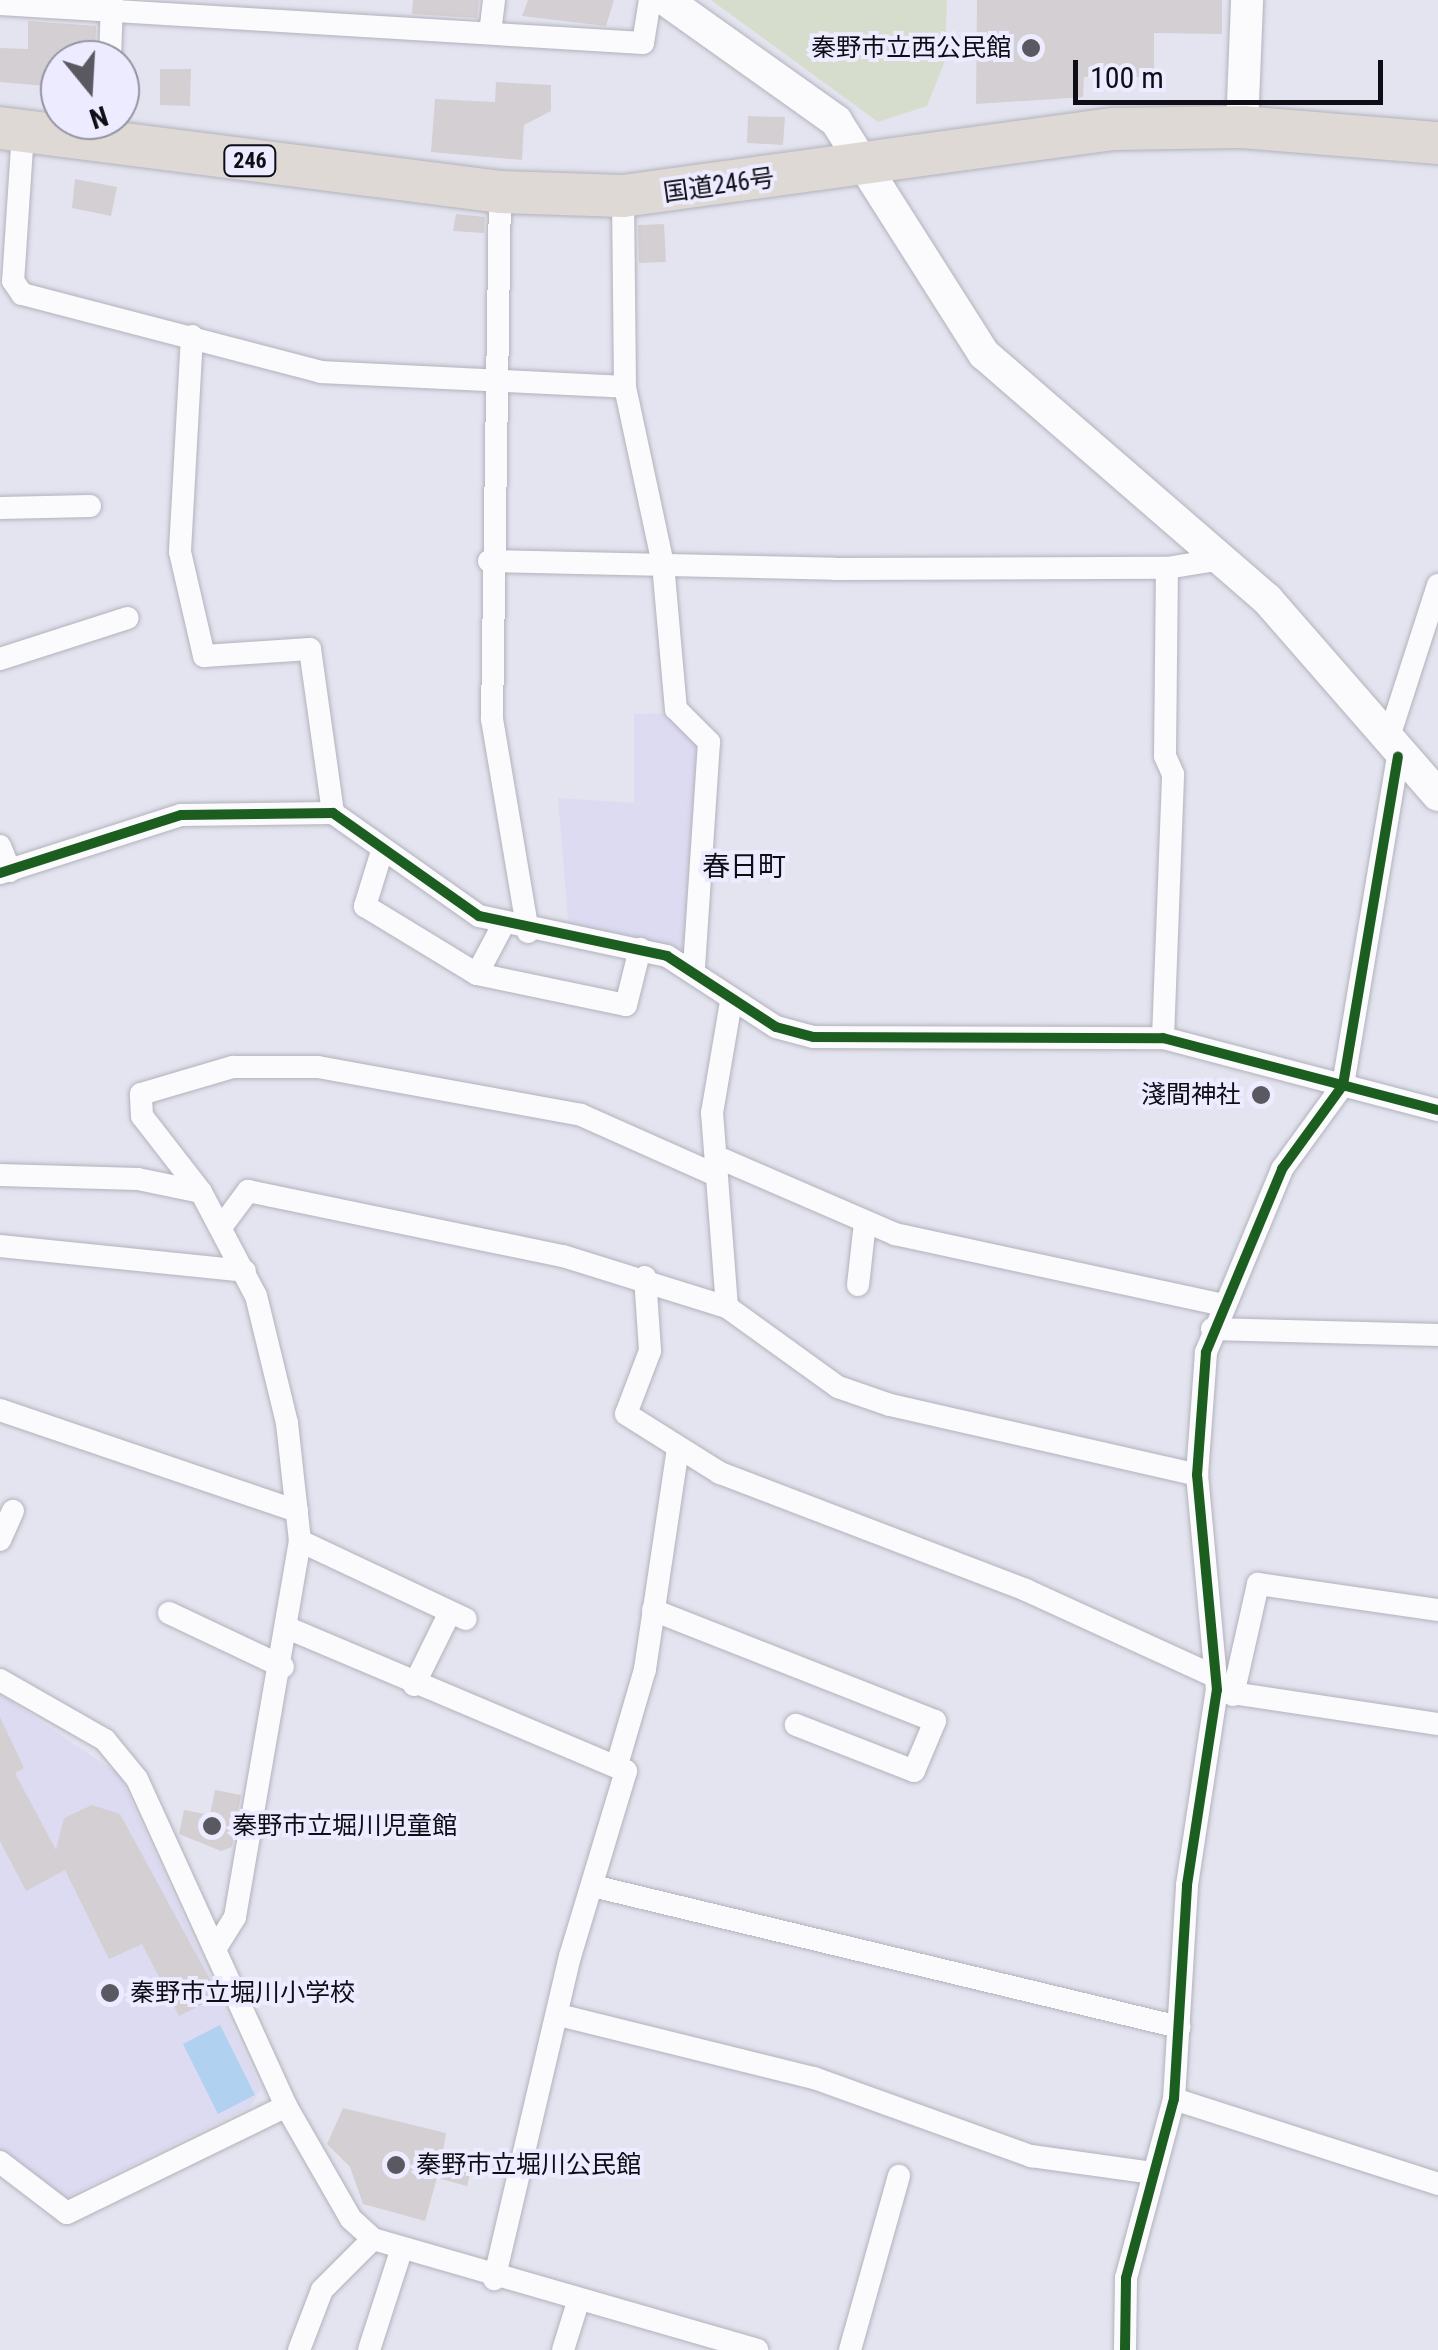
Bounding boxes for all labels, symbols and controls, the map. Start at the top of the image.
place label: 秦野市立西公民館 [811,33,1011,63]
marker: 秦野市立西公民館 [1020,37,1042,59]
north arrow [40,40,140,140]
scale bar [1078,40,1388,102]
text: 100 m [1090,60,1164,95]
text: N [86,99,112,135]
road number: 246 [222,144,278,178]
street label: 国道246号 [661,163,777,209]
district label: 春日町 [702,850,786,884]
place label: 淺間神社 [1141,1080,1241,1110]
marker: 淺間神社 [1250,1084,1272,1106]
place label: 秦野市立堀川児童館 [232,1811,457,1841]
marker: 秦野市立堀川児童館 [201,1815,223,1837]
place label: 秦野市立堀川小学校 [130,1978,355,2008]
marker: 秦野市立堀川小学校 [99,1982,121,2004]
place label: 秦野市立堀川公民館 [416,2150,641,2180]
marker: 秦野市立堀川公民館 [385,2154,407,2176]

